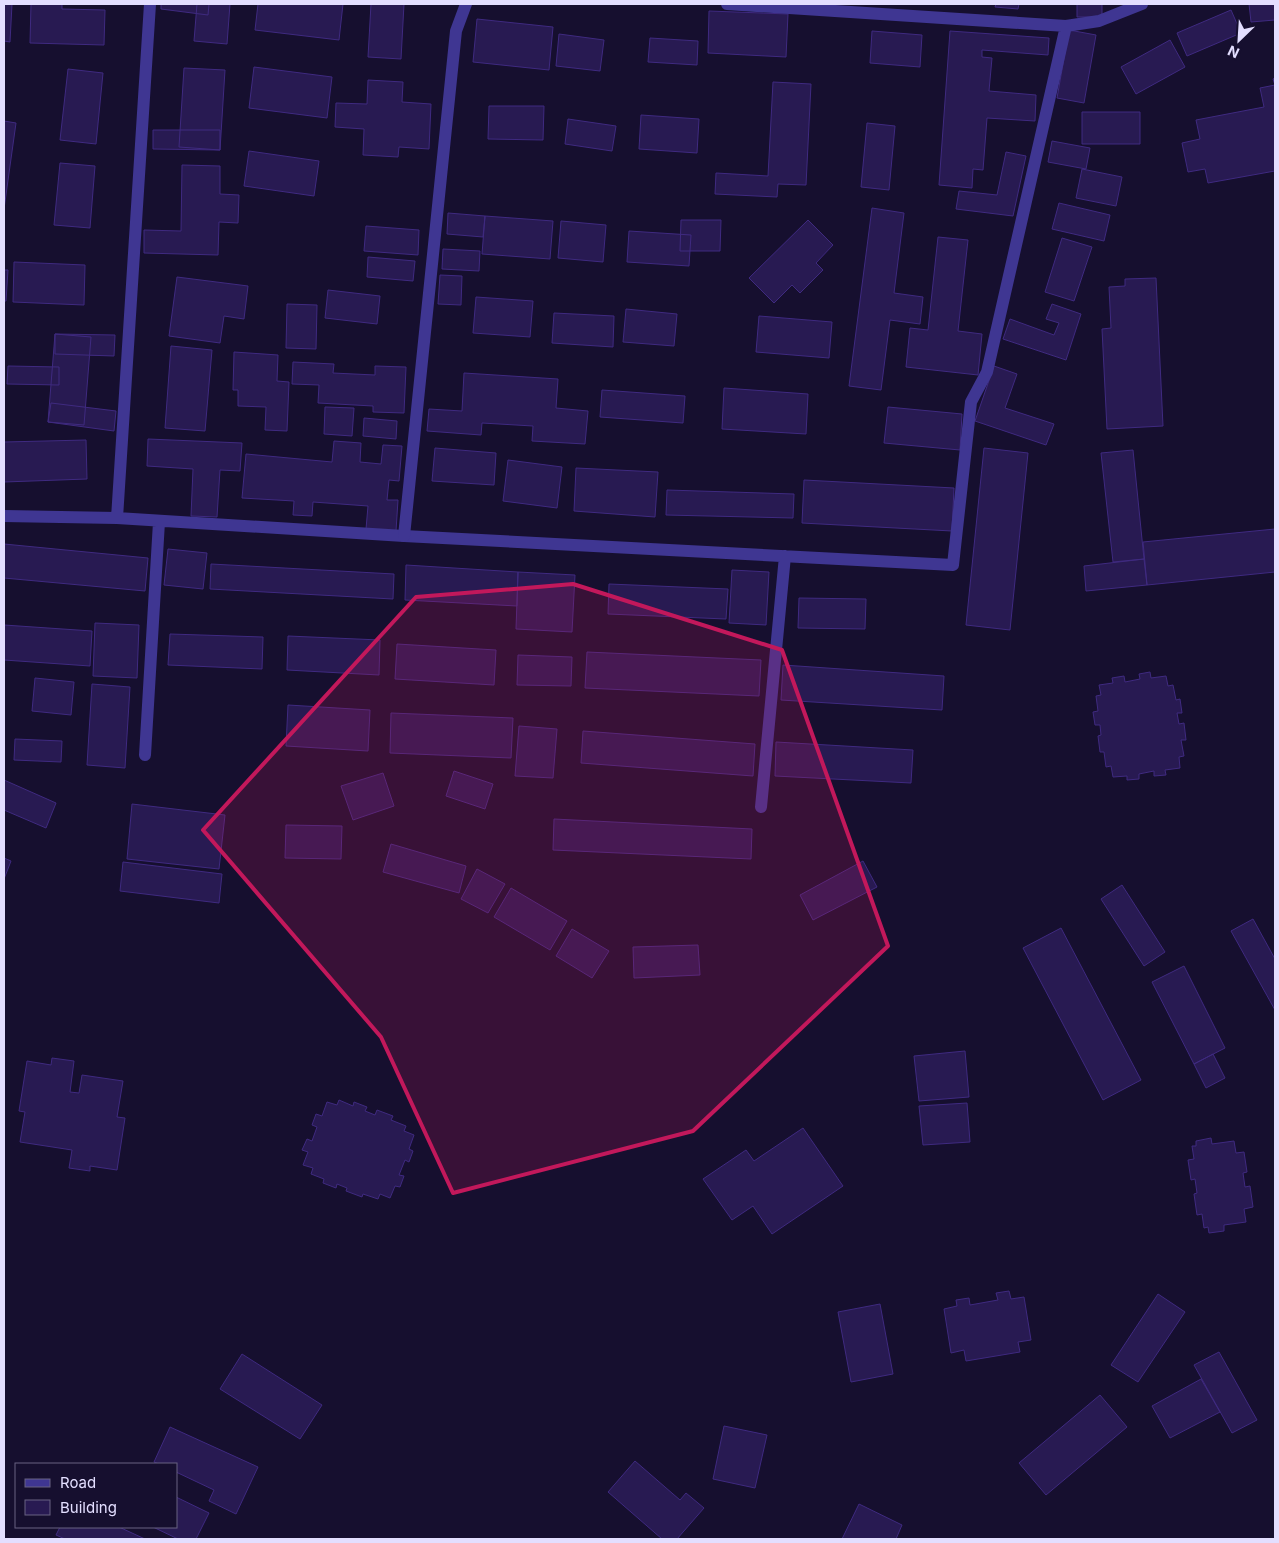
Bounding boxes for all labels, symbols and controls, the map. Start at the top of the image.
north arrow [1214,15,1264,65]
text: N [1225,42,1242,62]
legend [15,1463,178,1528]
text: Road [60,1473,96,1492]
text: Building [60,1498,117,1517]

